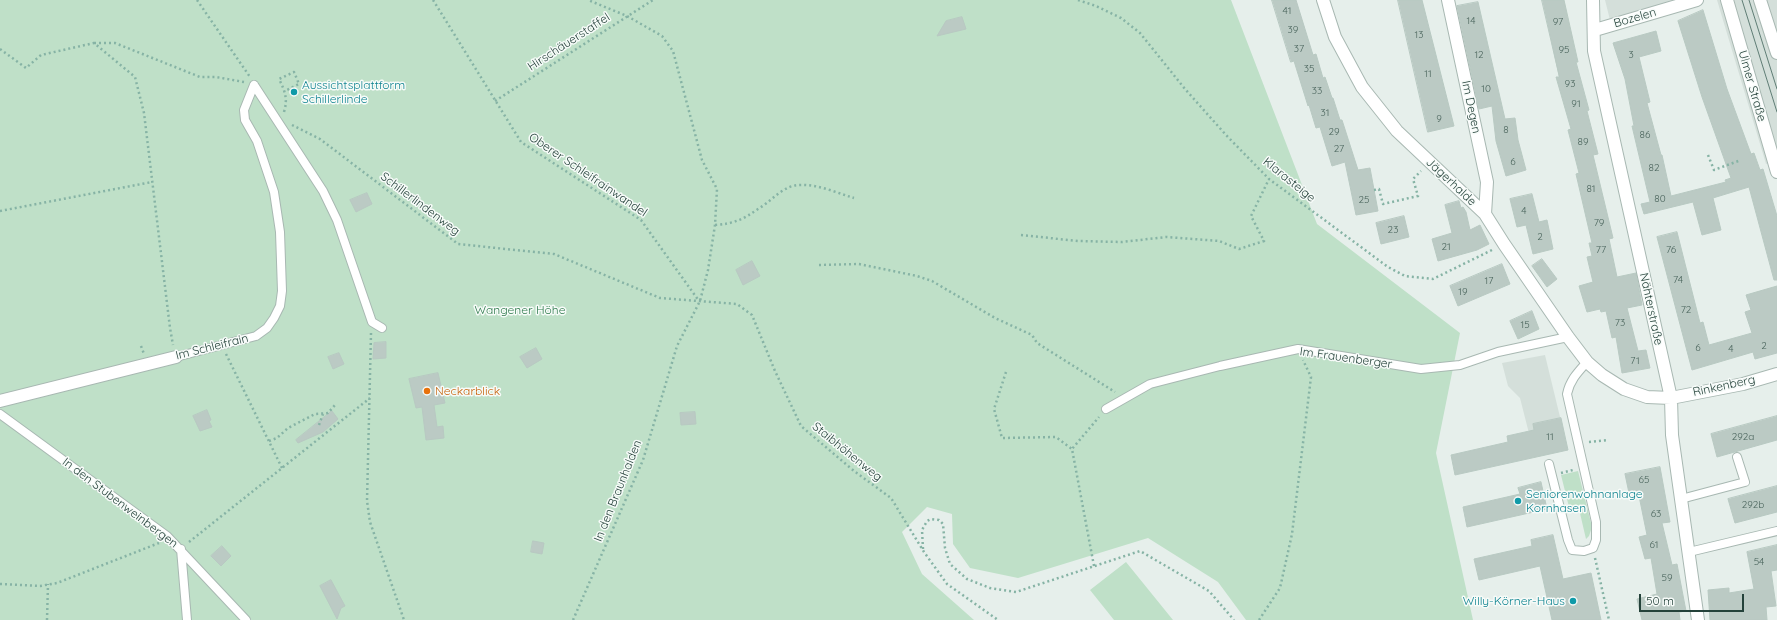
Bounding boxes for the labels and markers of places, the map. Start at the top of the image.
place label: Aussichtsplattform Schillerlinde [302,78,405,106]
marker: Aussichtsplattform Schillerlinde [289,87,299,97]
place label: Neckarblick [435,384,500,398]
marker: Neckarblick [422,386,432,396]
place label: Seniorenwohnanlage Kornhasen [1526,487,1643,515]
marker: Seniorenwohnanlage Kornhasen [1513,496,1523,506]
place label: Willy-Körner-Haus [1463,594,1565,608]
marker: Willy-Körner-Haus [1568,596,1578,606]

